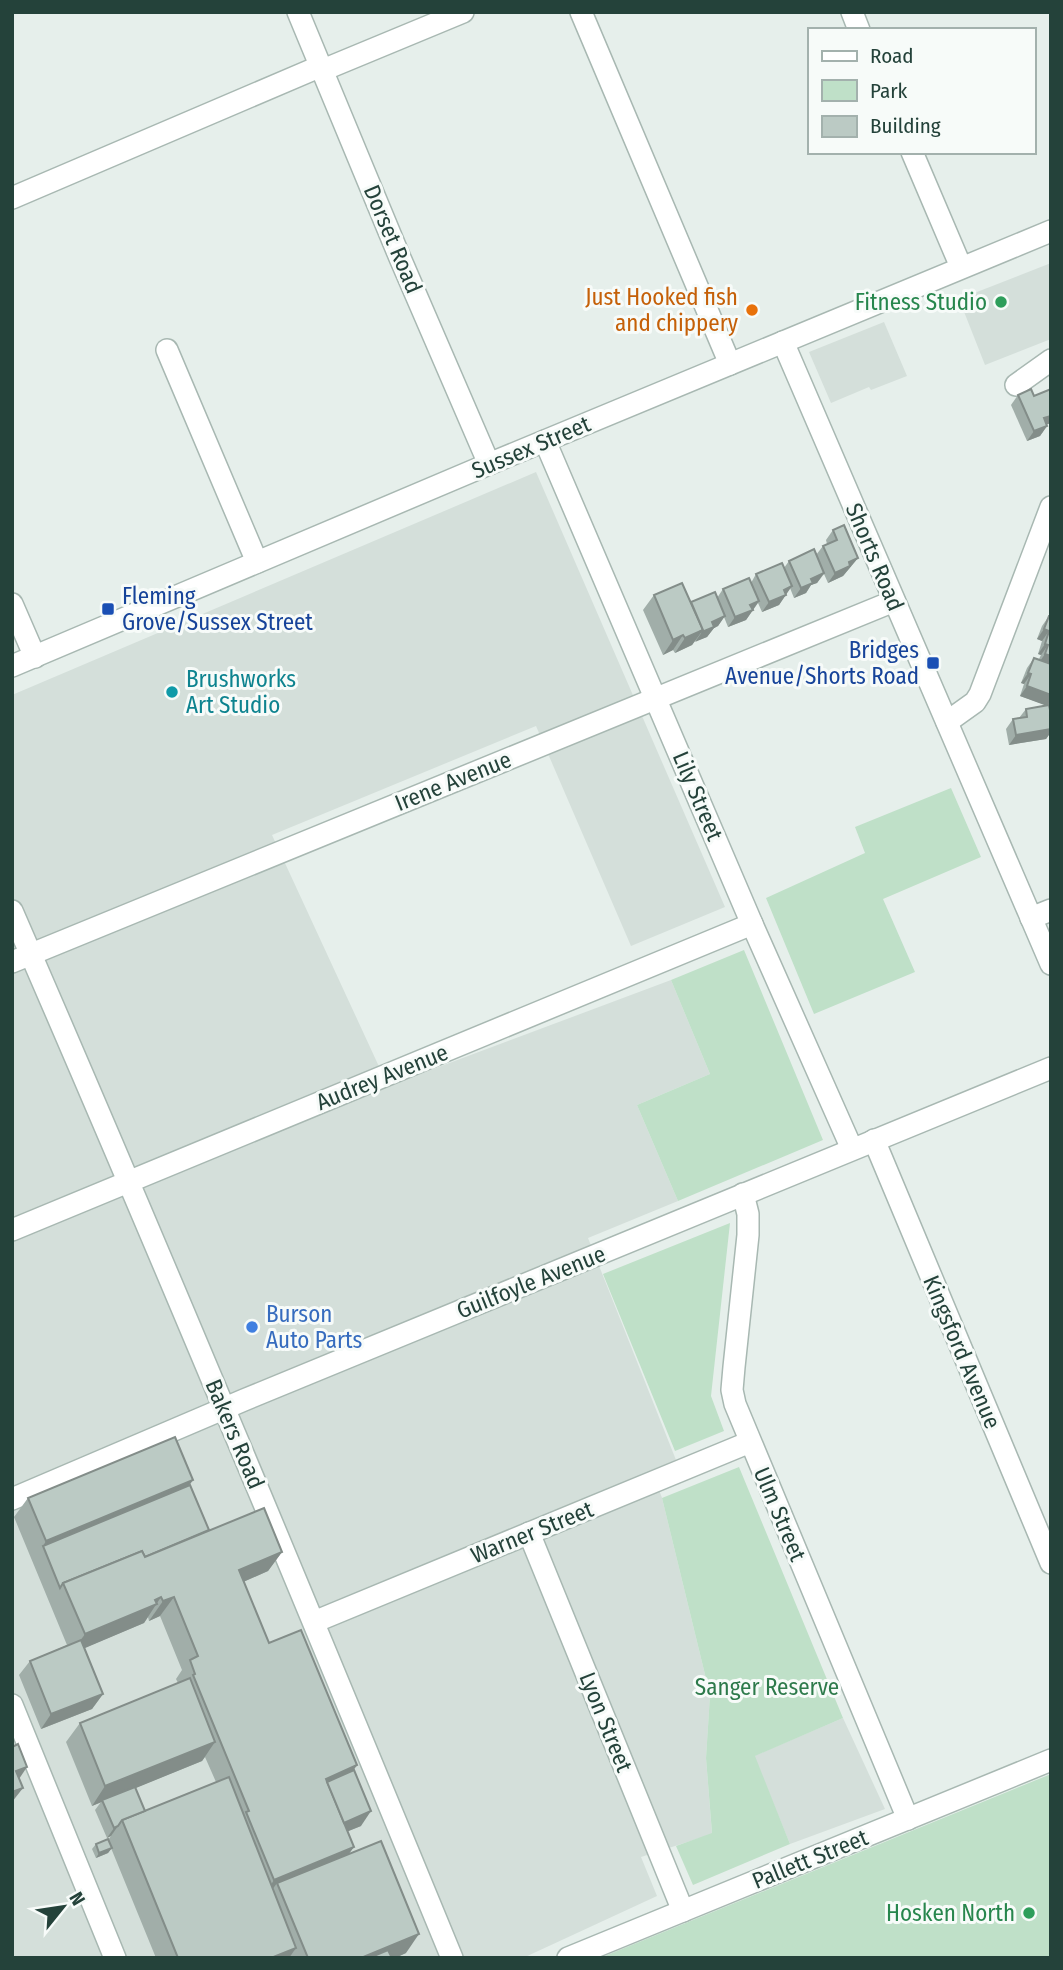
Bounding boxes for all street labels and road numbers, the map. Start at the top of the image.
street label: Dorset Road [358,181,428,297]
street label: Sussex Street [468,409,595,485]
street label: Shorts Road [840,499,910,615]
street label: Irene Avenue [391,745,515,817]
street label: Lily Street [667,747,729,845]
street label: Audrey Avenue [312,1038,452,1116]
street label: Guilfoyle Avenue [453,1239,609,1325]
street label: Kingsford Avenue [917,1271,1007,1433]
street label: Bakers Road [199,1375,271,1493]
street label: Ulm Street [748,1463,812,1566]
street label: Warner Street [467,1495,598,1569]
street label: Lyon Street [573,1668,639,1776]
street label: Pallett Street [748,1823,872,1895]

